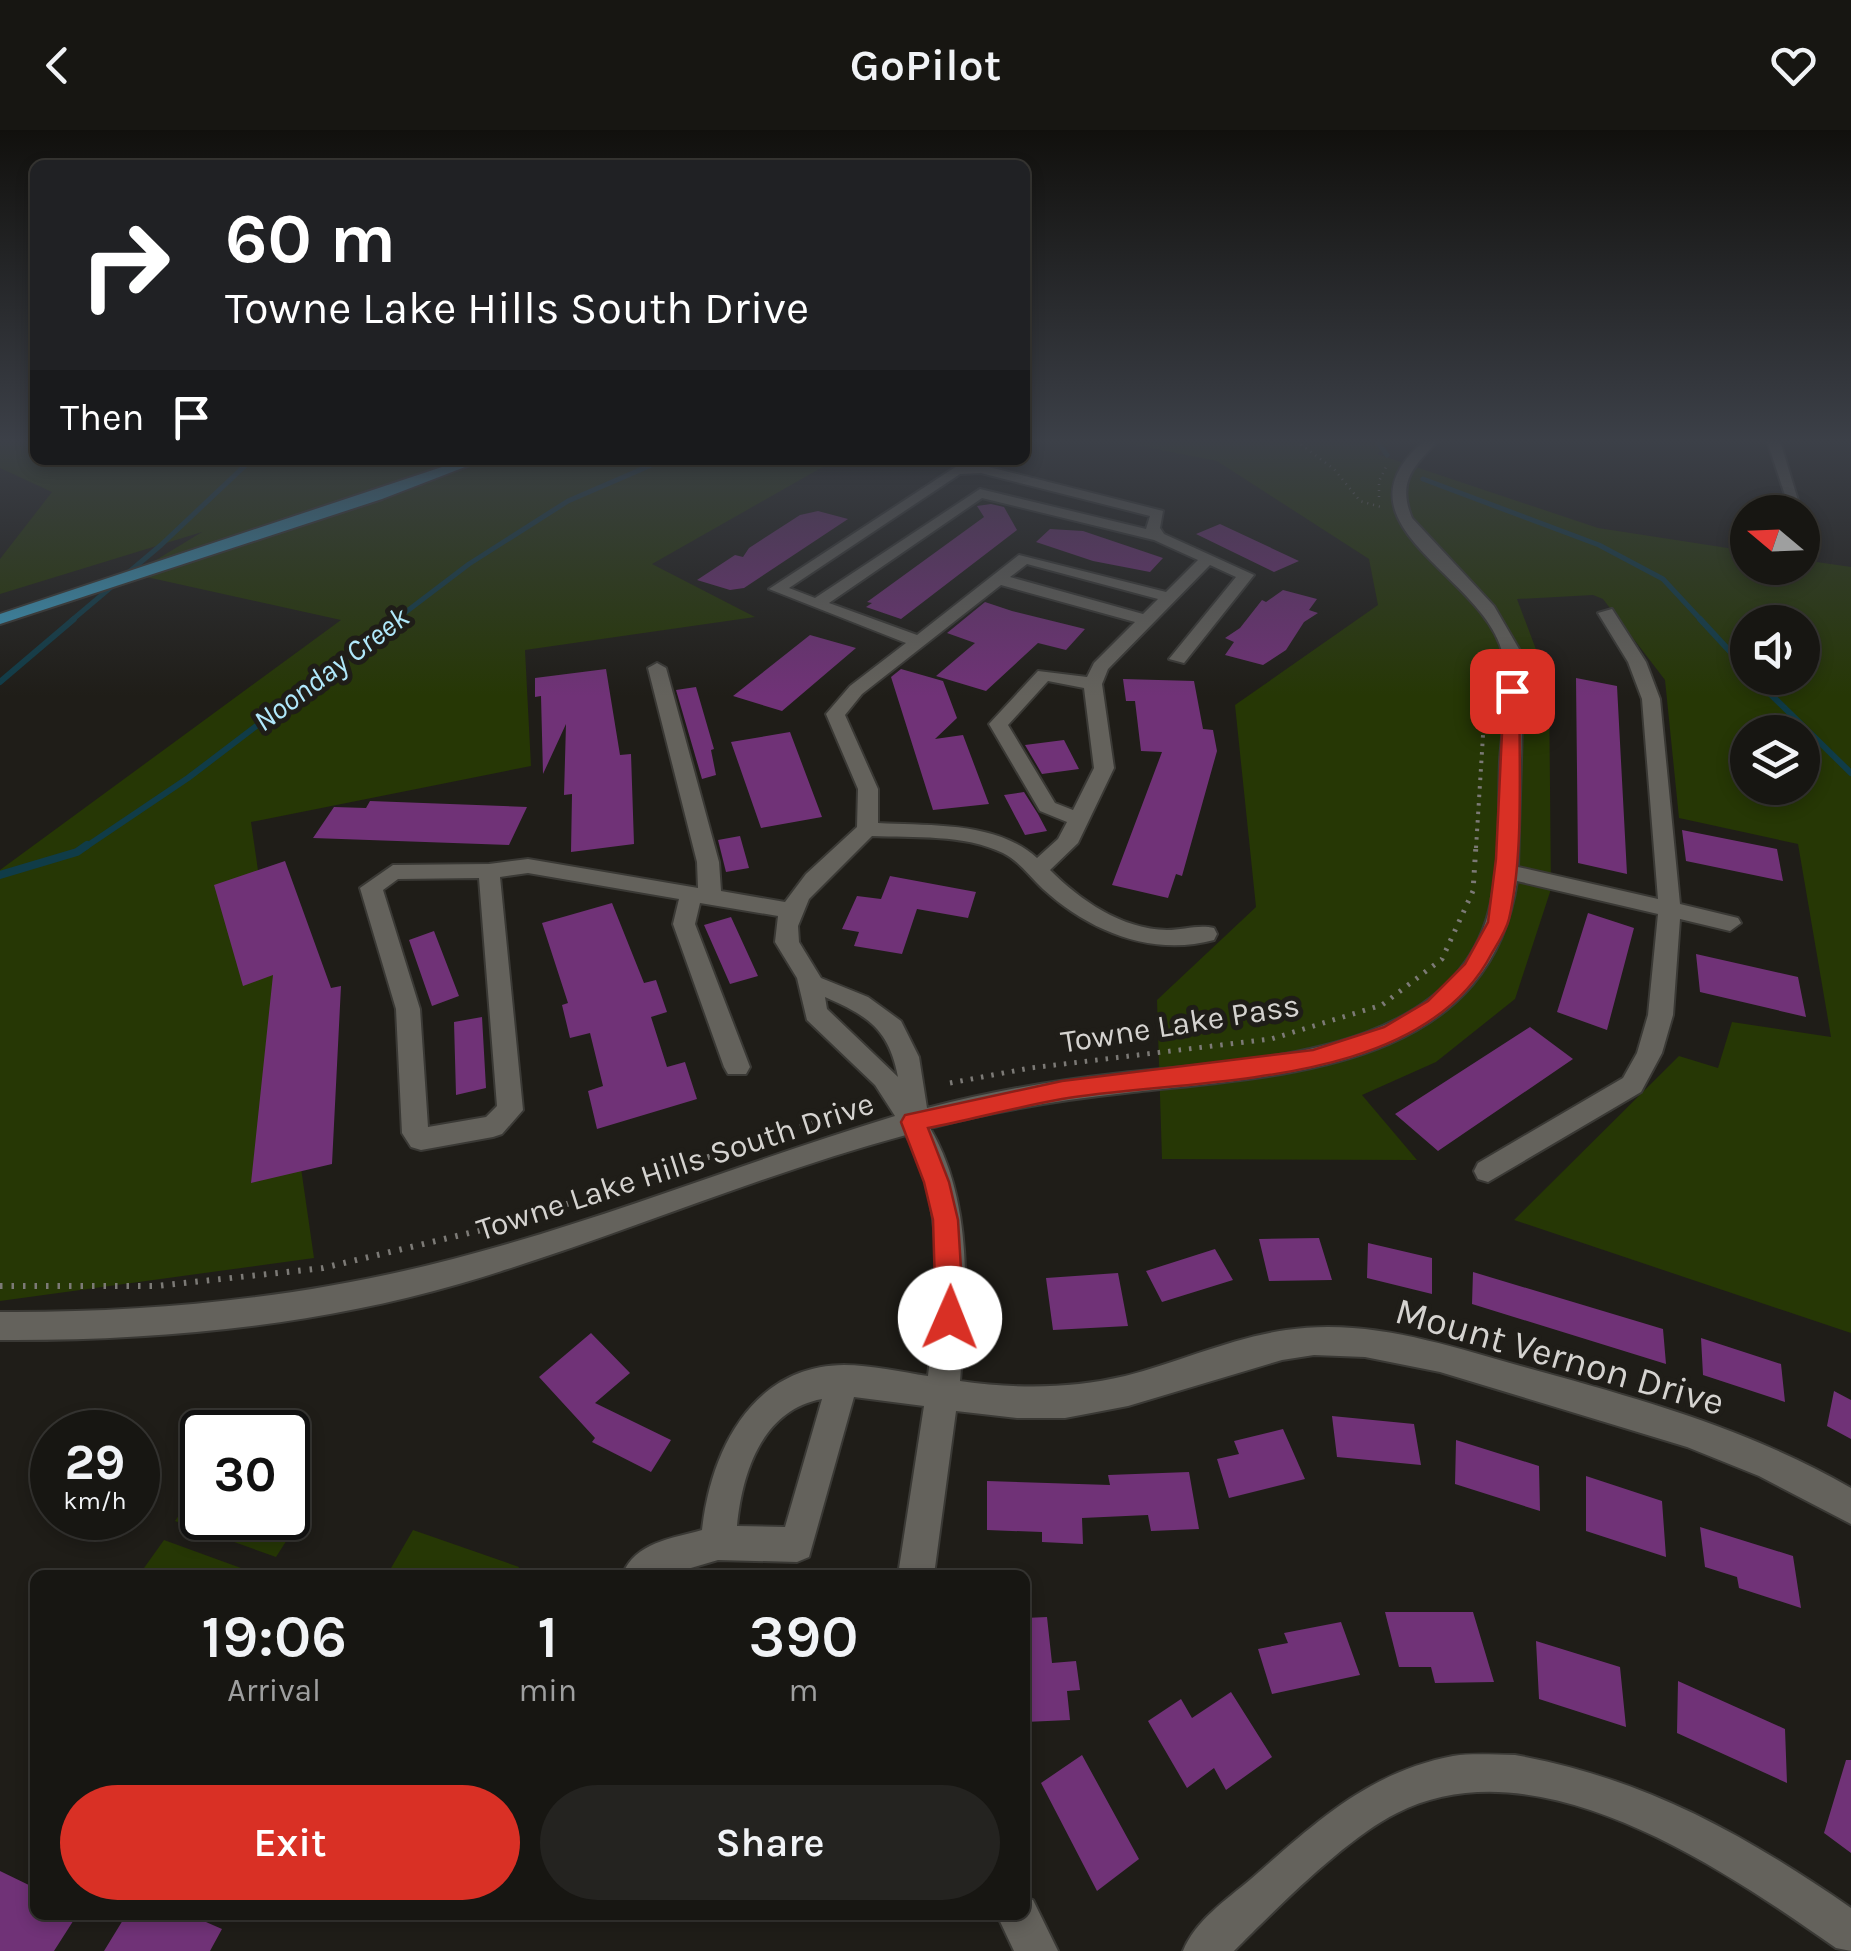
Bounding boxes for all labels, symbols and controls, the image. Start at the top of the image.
icon: back [30,38,85,93]
icon: heart [1766,38,1821,93]
text: GoPilot [850,39,1001,91]
text: 60 m [225,198,396,280]
icon: right [60,200,190,330]
text: Towne Lake Hills South Drive [225,282,809,334]
icon: arrive [164,390,219,445]
text: Then [60,395,144,440]
north arrow [1730,495,1820,585]
map controls [1730,495,1820,805]
water label: Noonday Creek [246,599,416,739]
button: sound [1730,605,1820,695]
pin [1470,649,1555,734]
icon: arrive [1485,664,1540,719]
button: layers [1730,715,1820,805]
street label: Towne Lake Pass [1058,986,1302,1061]
street label: Towne Lake Hills South Drive [472,1085,878,1248]
position arrow [898,1266,1002,1370]
street label: Mount Vernon Drive [1390,1288,1729,1425]
speed limit sign: 30 [180,1410,310,1540]
text: 29 [65,1433,125,1492]
text: km/h [63,1486,127,1515]
text: 19:06 [201,1602,347,1672]
text: 1 [537,1602,558,1672]
text: 390 [748,1602,859,1672]
text: Arrival [227,1672,321,1709]
text: min [518,1672,577,1709]
text: m [789,1672,819,1709]
button: Exit [60,1785,520,1900]
button: Share [540,1785,1000,1900]

